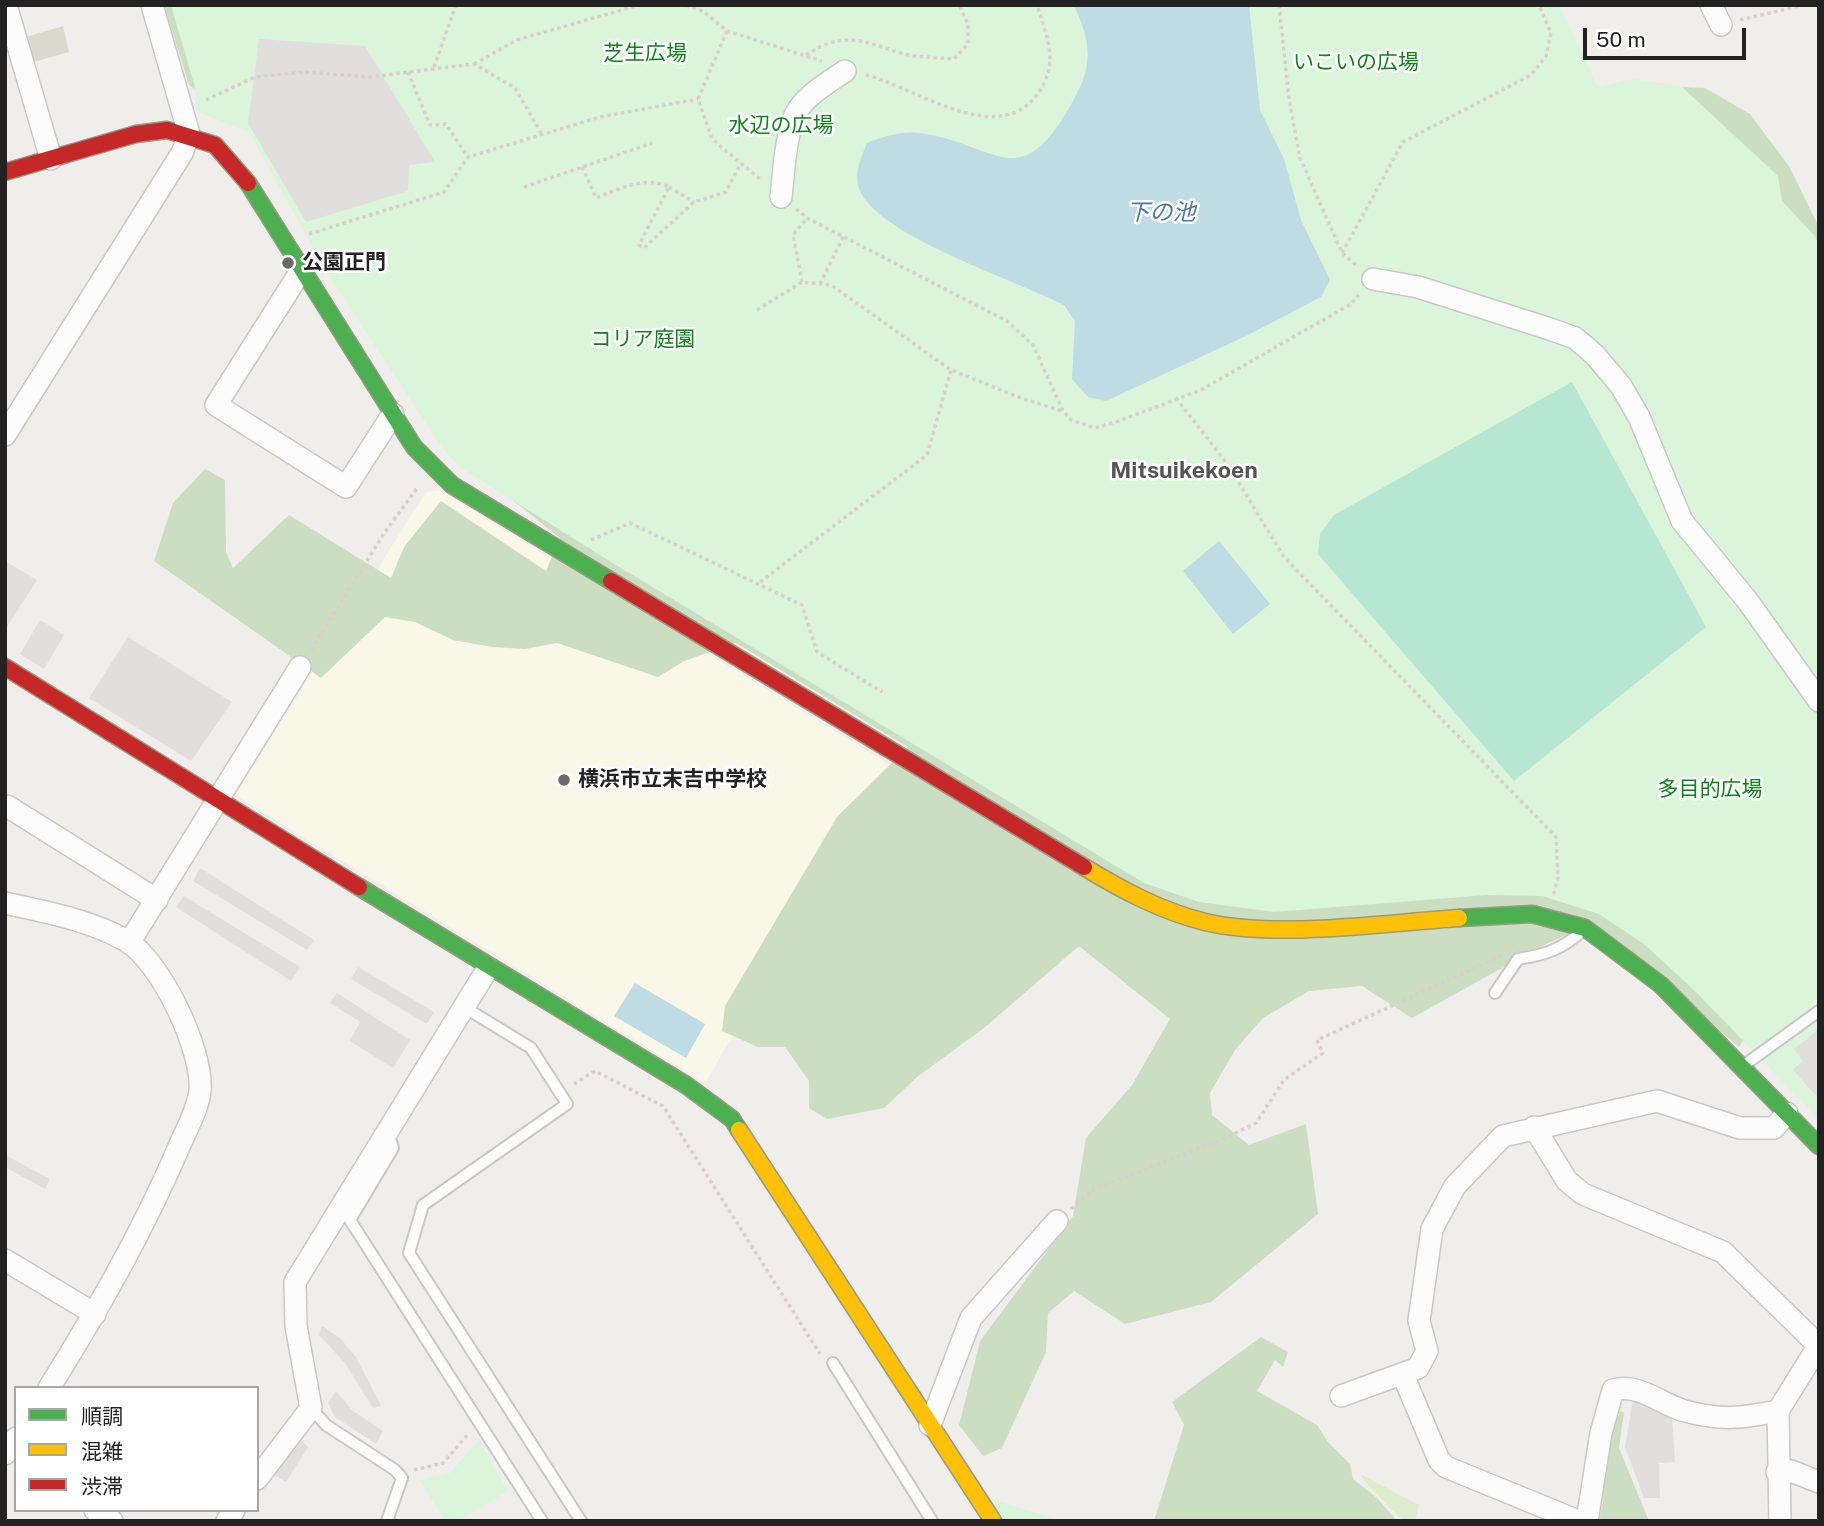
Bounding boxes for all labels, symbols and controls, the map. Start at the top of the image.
scale bar [1586,14,1749,58]
text: 50 m [1596,27,1646,52]
park label: 芝生広場 [603,41,687,67]
park label: いこいの広場 [1293,50,1419,76]
park label: 水辺の広場 [729,113,833,139]
water label: 下の池 [1127,199,1195,227]
place label: 公園正門 [302,250,386,276]
marker: 公園正門 [280,255,296,271]
park label: コリア庭園 [591,327,695,353]
district label: Mitsuikekoen [1110,457,1258,485]
place label: 横浜市立末吉中学校 [578,767,767,793]
marker: 横浜市立末吉中学校 [556,772,572,788]
park label: 多目的広場 [1658,777,1762,803]
legend [14,1386,259,1512]
text: 順調 [81,1404,123,1429]
text: 混雑 [81,1439,123,1464]
text: 渋滞 [81,1474,123,1499]

